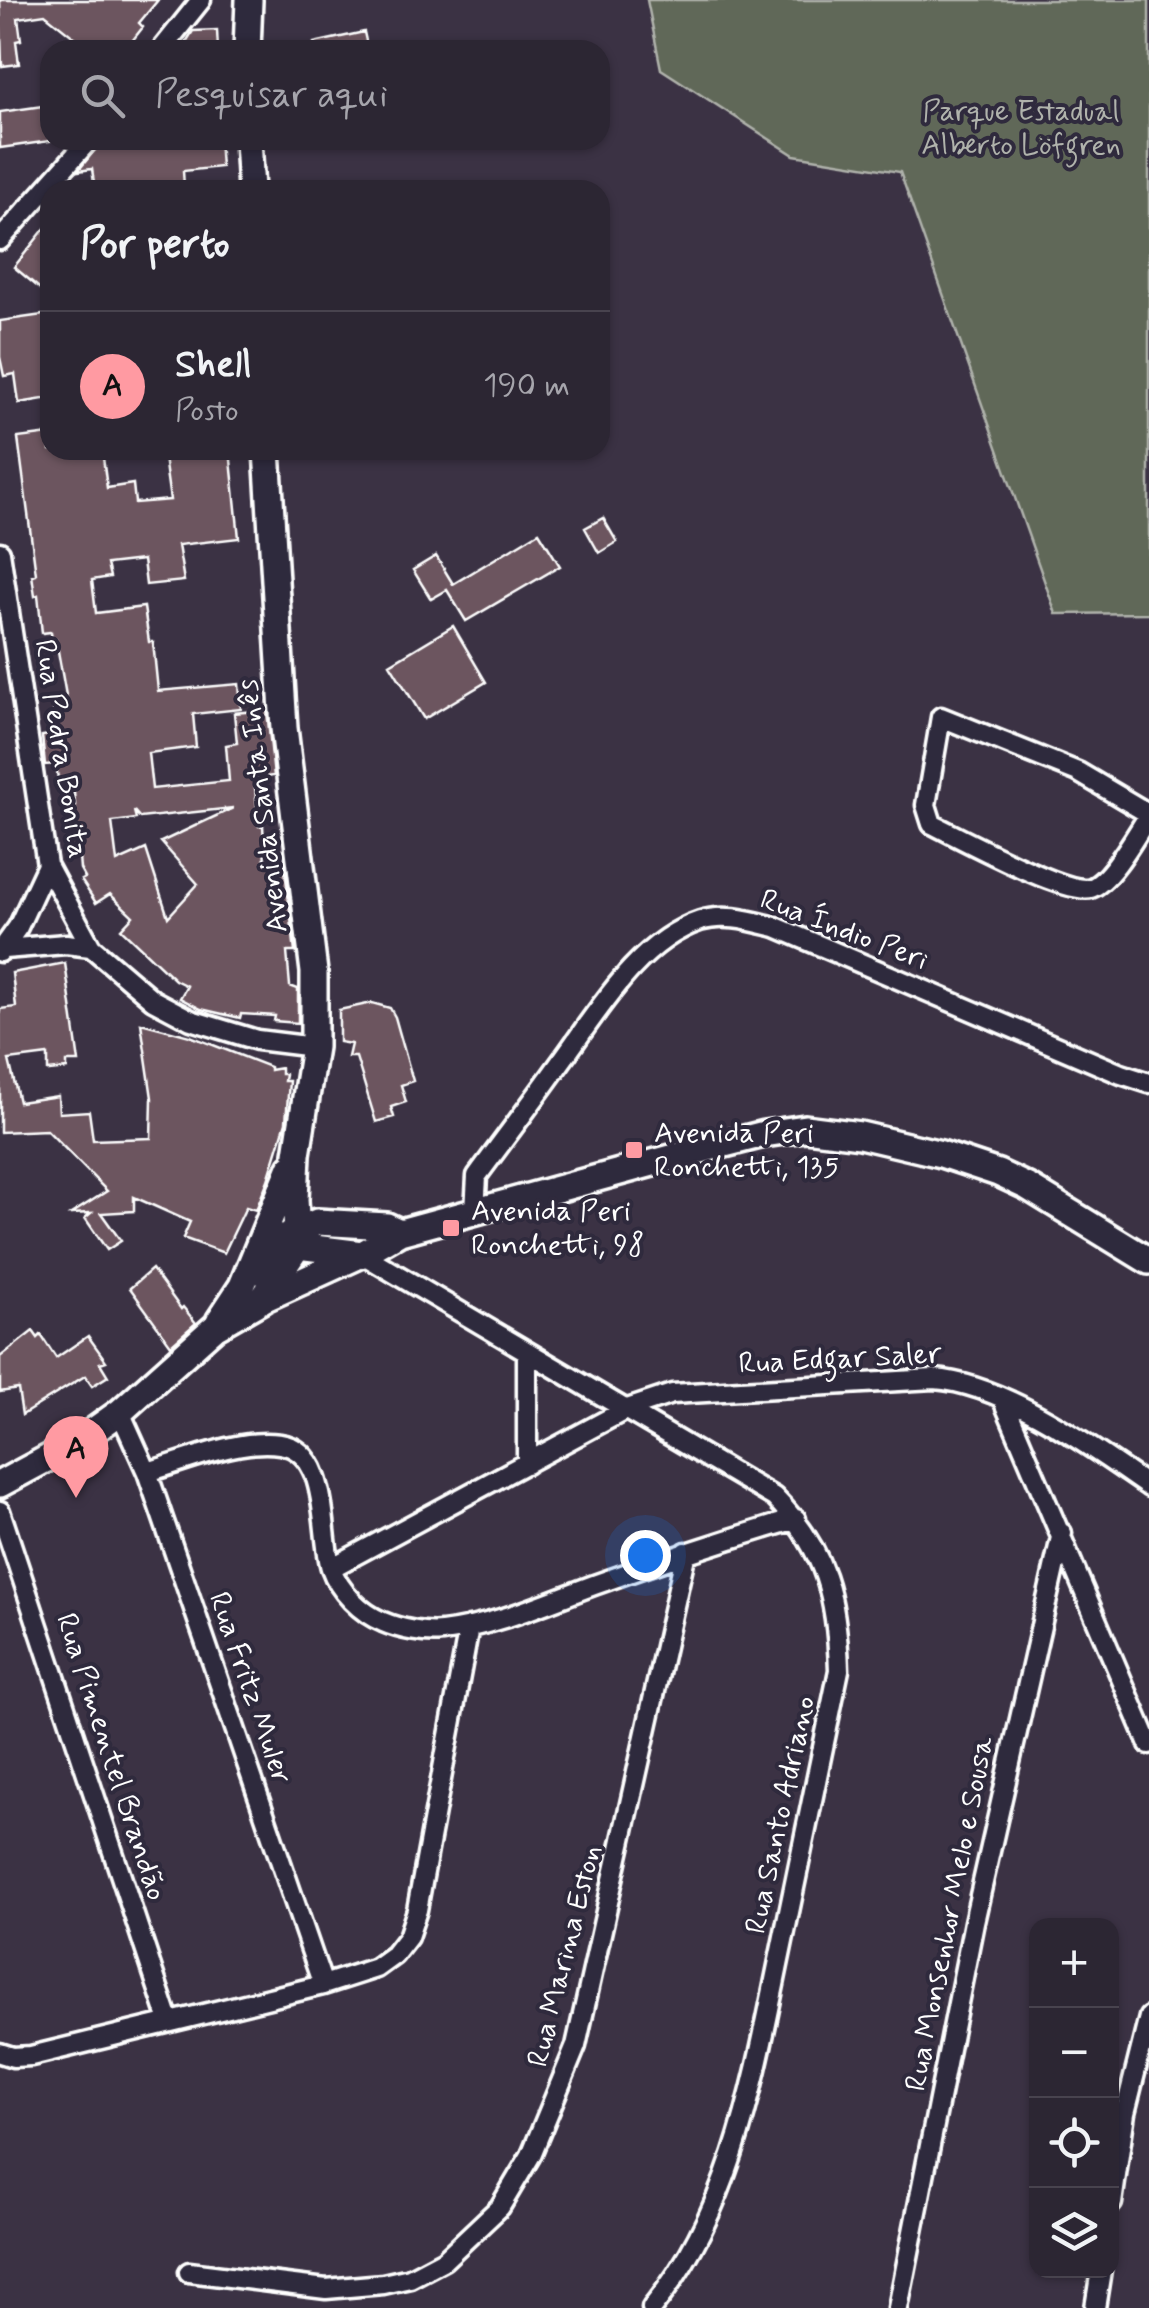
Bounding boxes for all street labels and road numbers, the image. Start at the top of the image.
street label: Rua Pedra Bonita [24,637,98,861]
street label: Avenida Santa Inês [228,677,298,935]
street label: Rua Índio Peri [754,880,934,980]
street label: Rua Edgar Saler [738,1334,944,1387]
street label: Rua Fritz Muler [199,1587,301,1789]
street label: Rua Pimentel Brandão [46,1608,176,1906]
street label: Rua Santo Adriano [737,1692,825,1938]
street label: Rua Monsenhor Melo e Sousa [896,1732,1004,2095]
street label: Rua Marina Eston [519,1841,611,2071]

